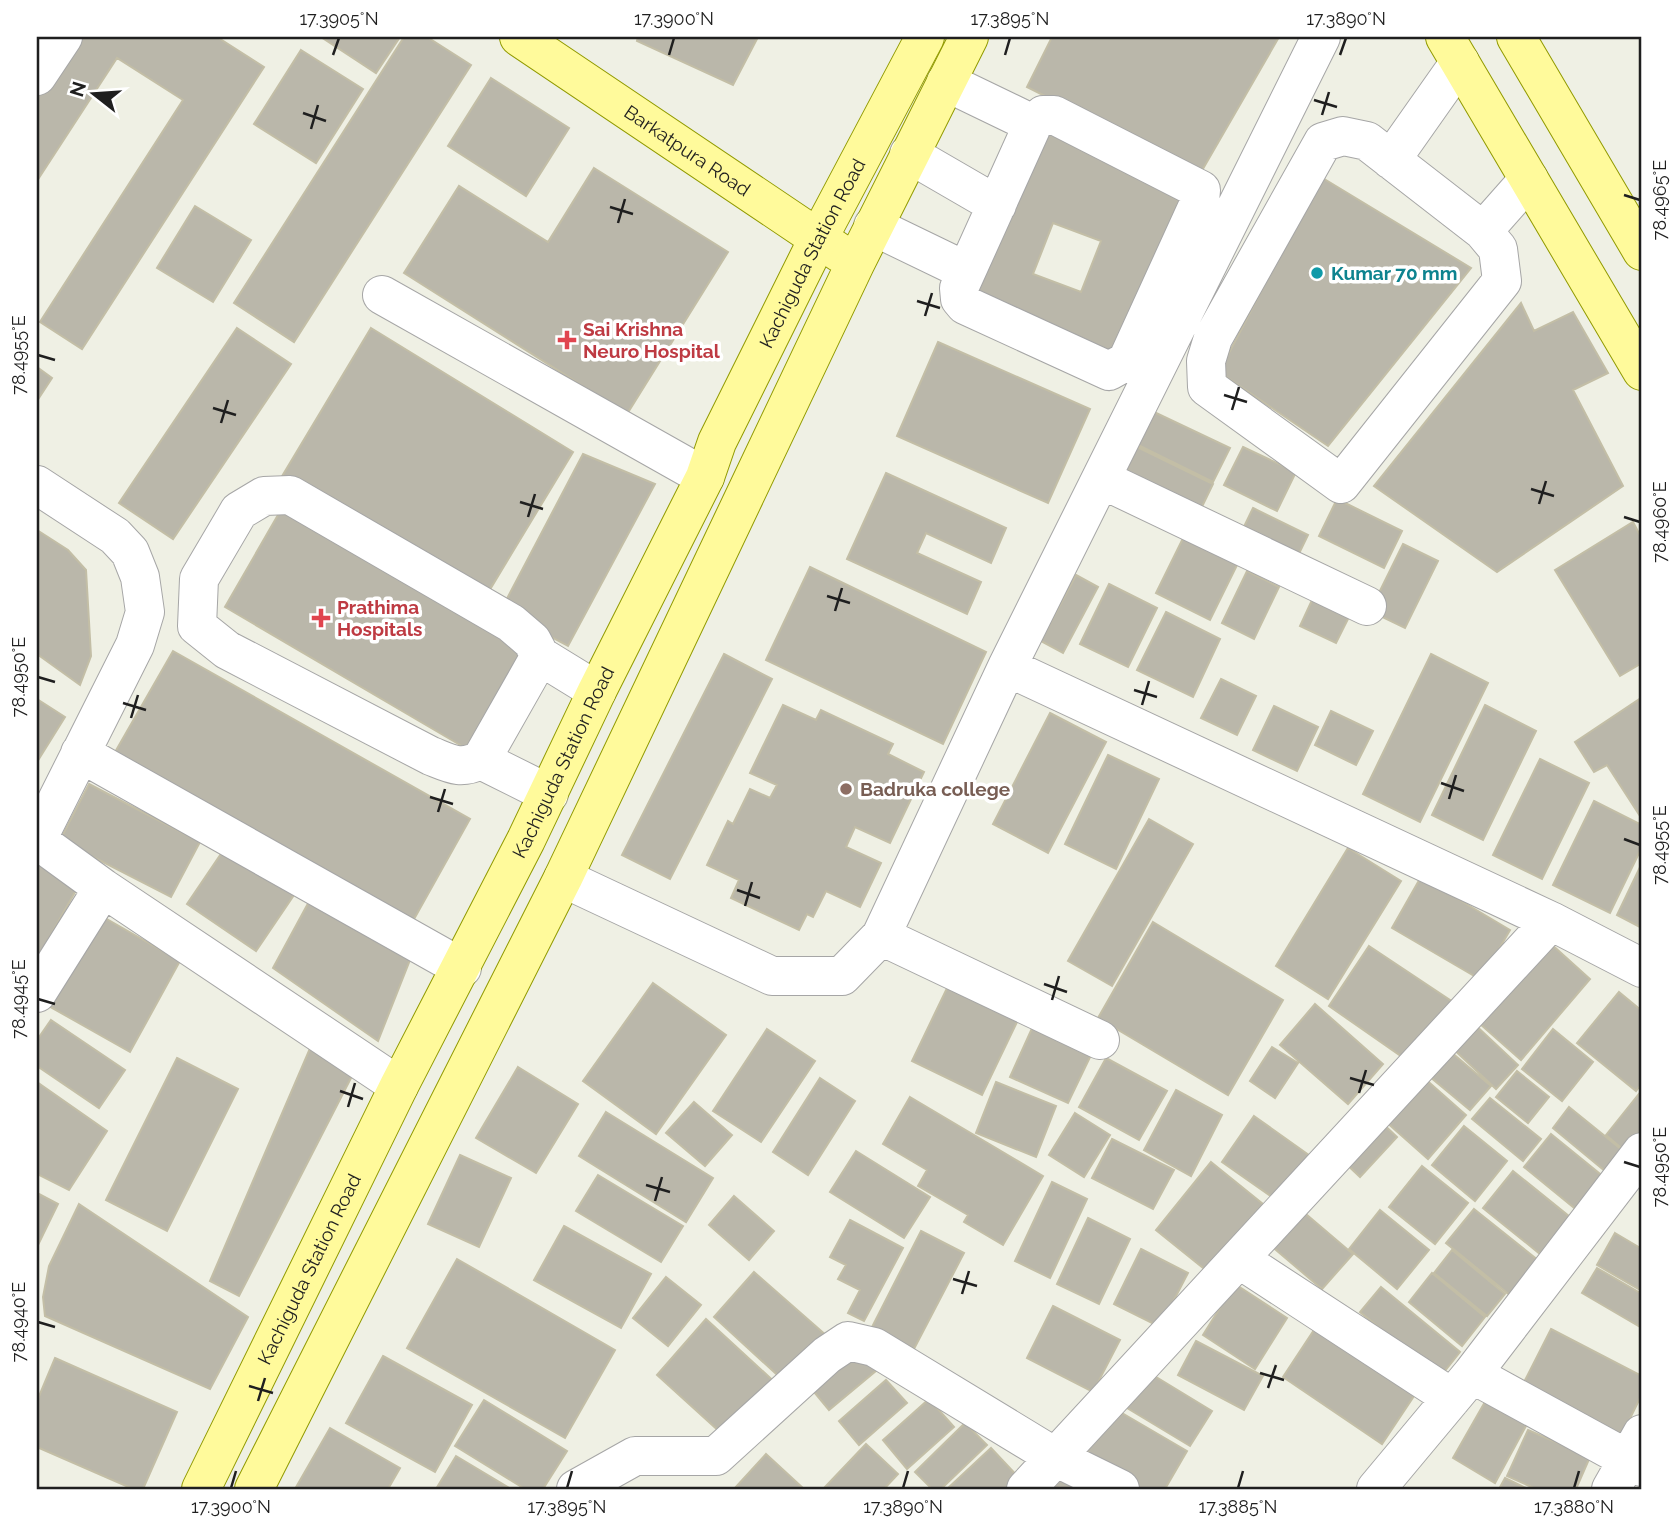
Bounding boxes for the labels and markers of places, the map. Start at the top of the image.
place label: Kumar 70 mm [1331,262,1458,284]
marker: Kumar 70 mm [1309,265,1325,281]
place label: Sai Krishna Neuro Hospital [583,318,721,362]
marker: Sai Krishna Neuro Hospital [557,330,577,350]
place label: Prathima Hospitals [337,596,422,640]
marker: Prathima Hospitals [311,608,331,628]
place label: Badruka college [860,778,1010,800]
marker: Badruka college [838,781,854,797]

